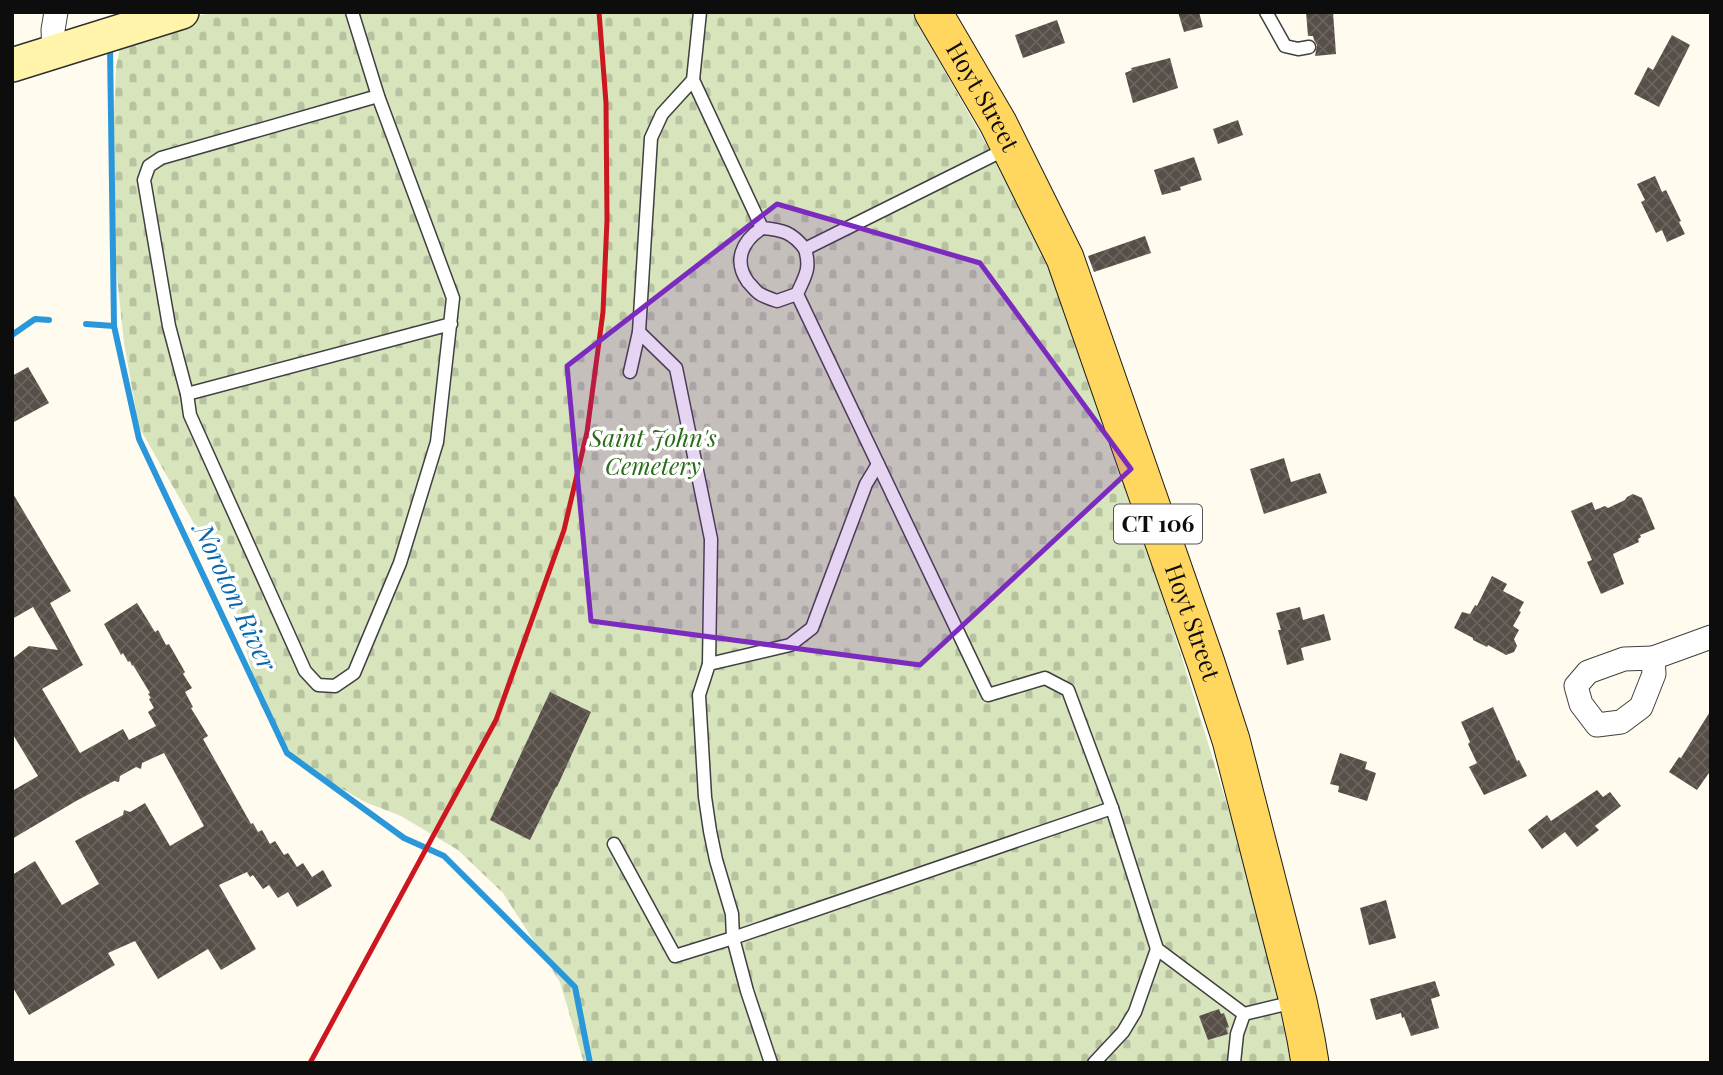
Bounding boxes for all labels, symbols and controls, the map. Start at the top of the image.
street label: Hoyt Street [940,35,1028,157]
park label: Saint John's Cemetery [588,421,717,481]
road number: CT 106 [1114,504,1202,544]
water label: Noroton River [186,515,286,677]
street label: Hoyt Street [1159,559,1229,684]

